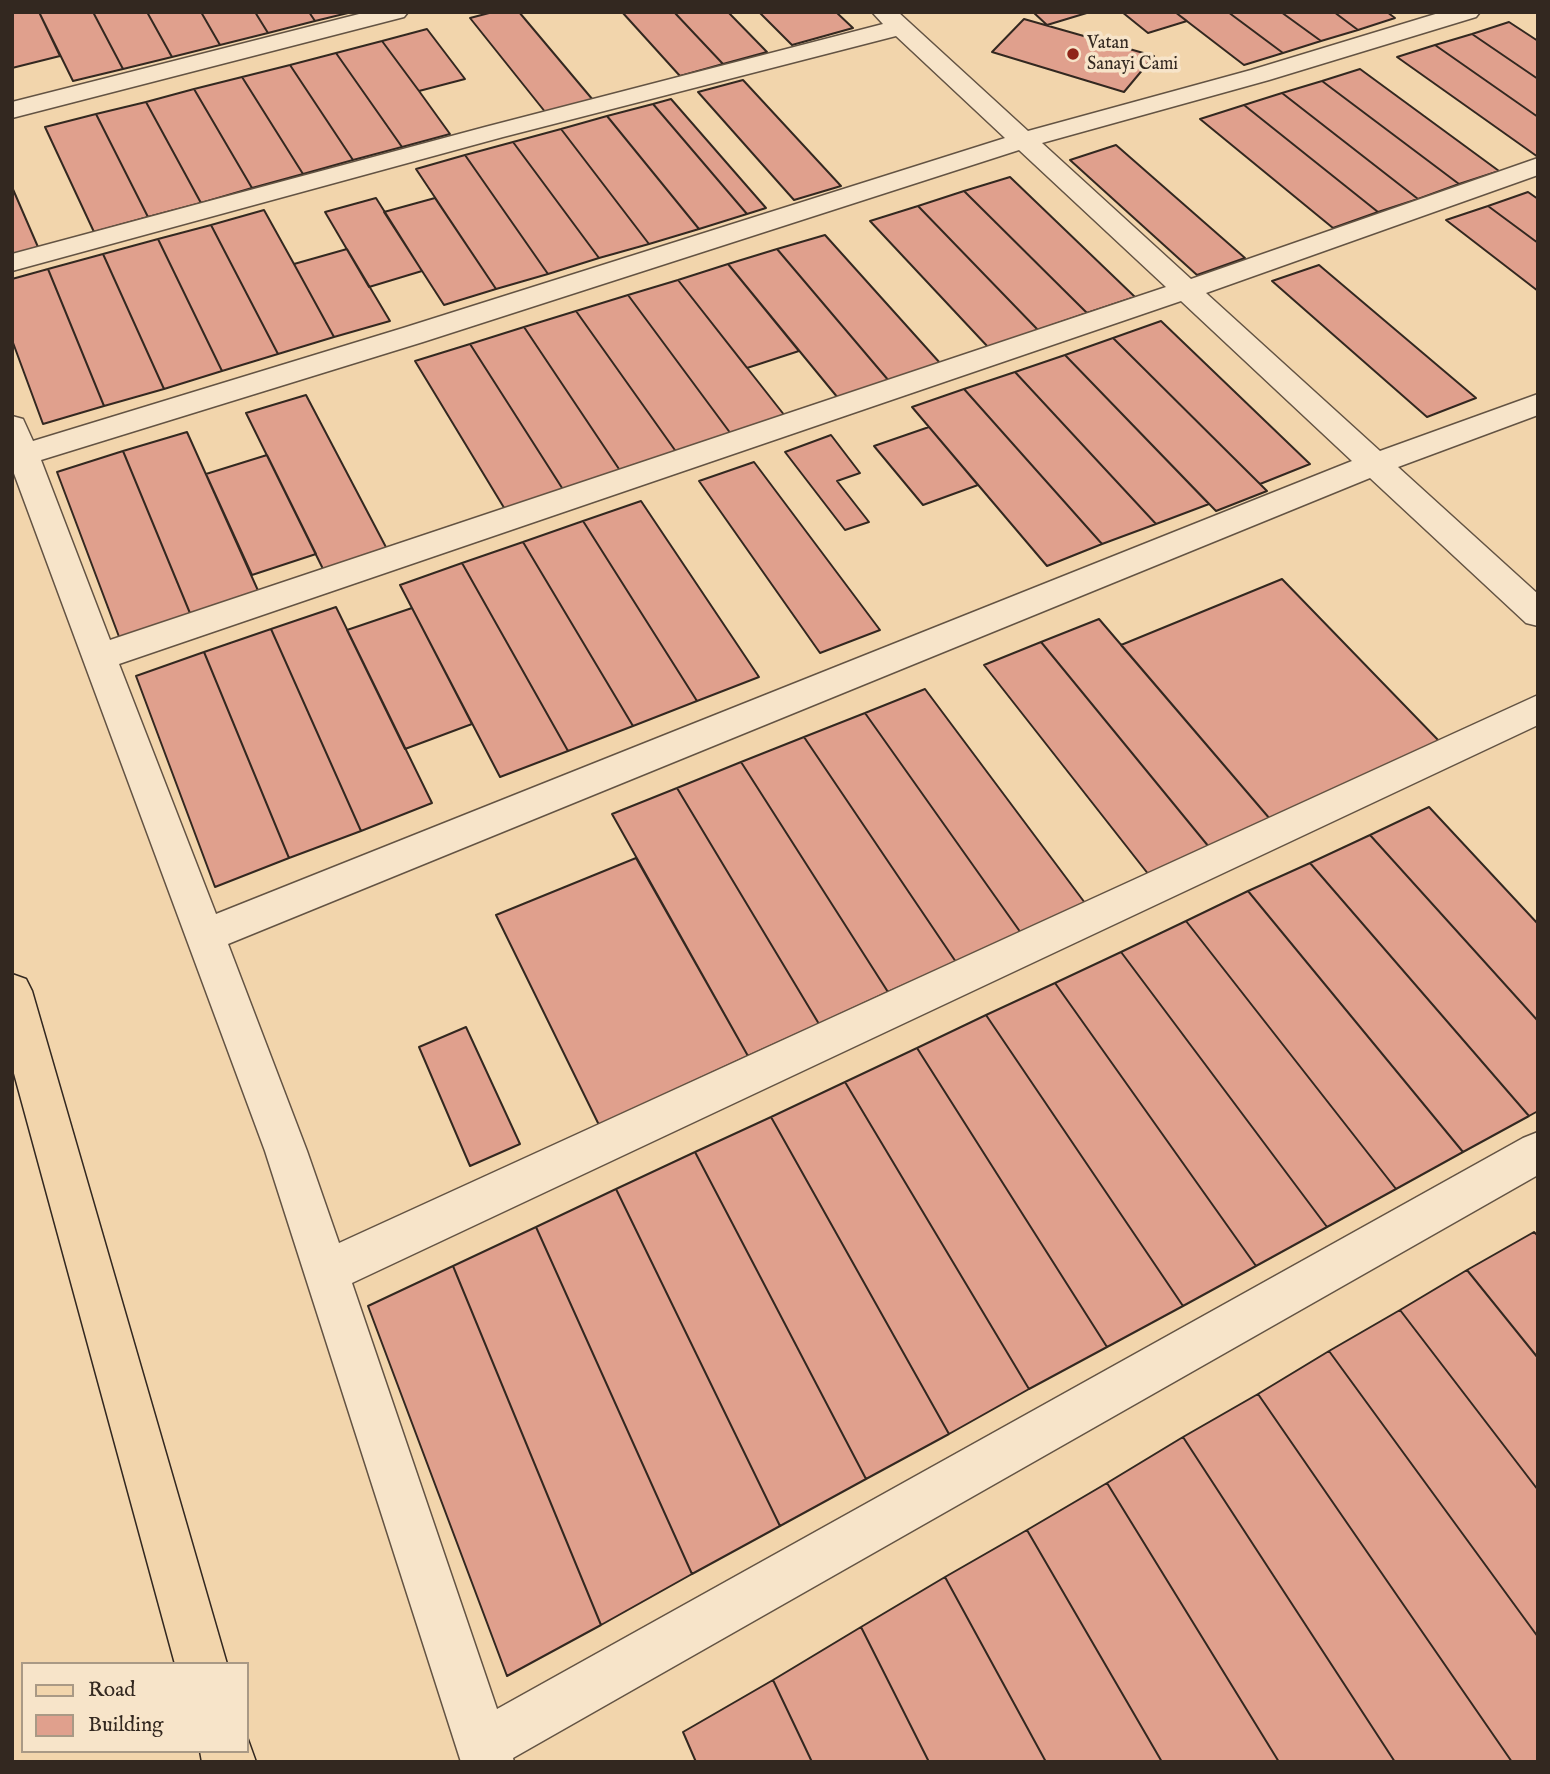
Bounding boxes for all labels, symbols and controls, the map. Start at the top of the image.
place label: Vatan Sanayi Cami [1087,33,1178,76]
marker: Vatan Sanayi Cami [1065,46,1081,62]
legend [21,1662,248,1753]
text: Road [88,1677,135,1704]
text: Building [88,1712,163,1739]

